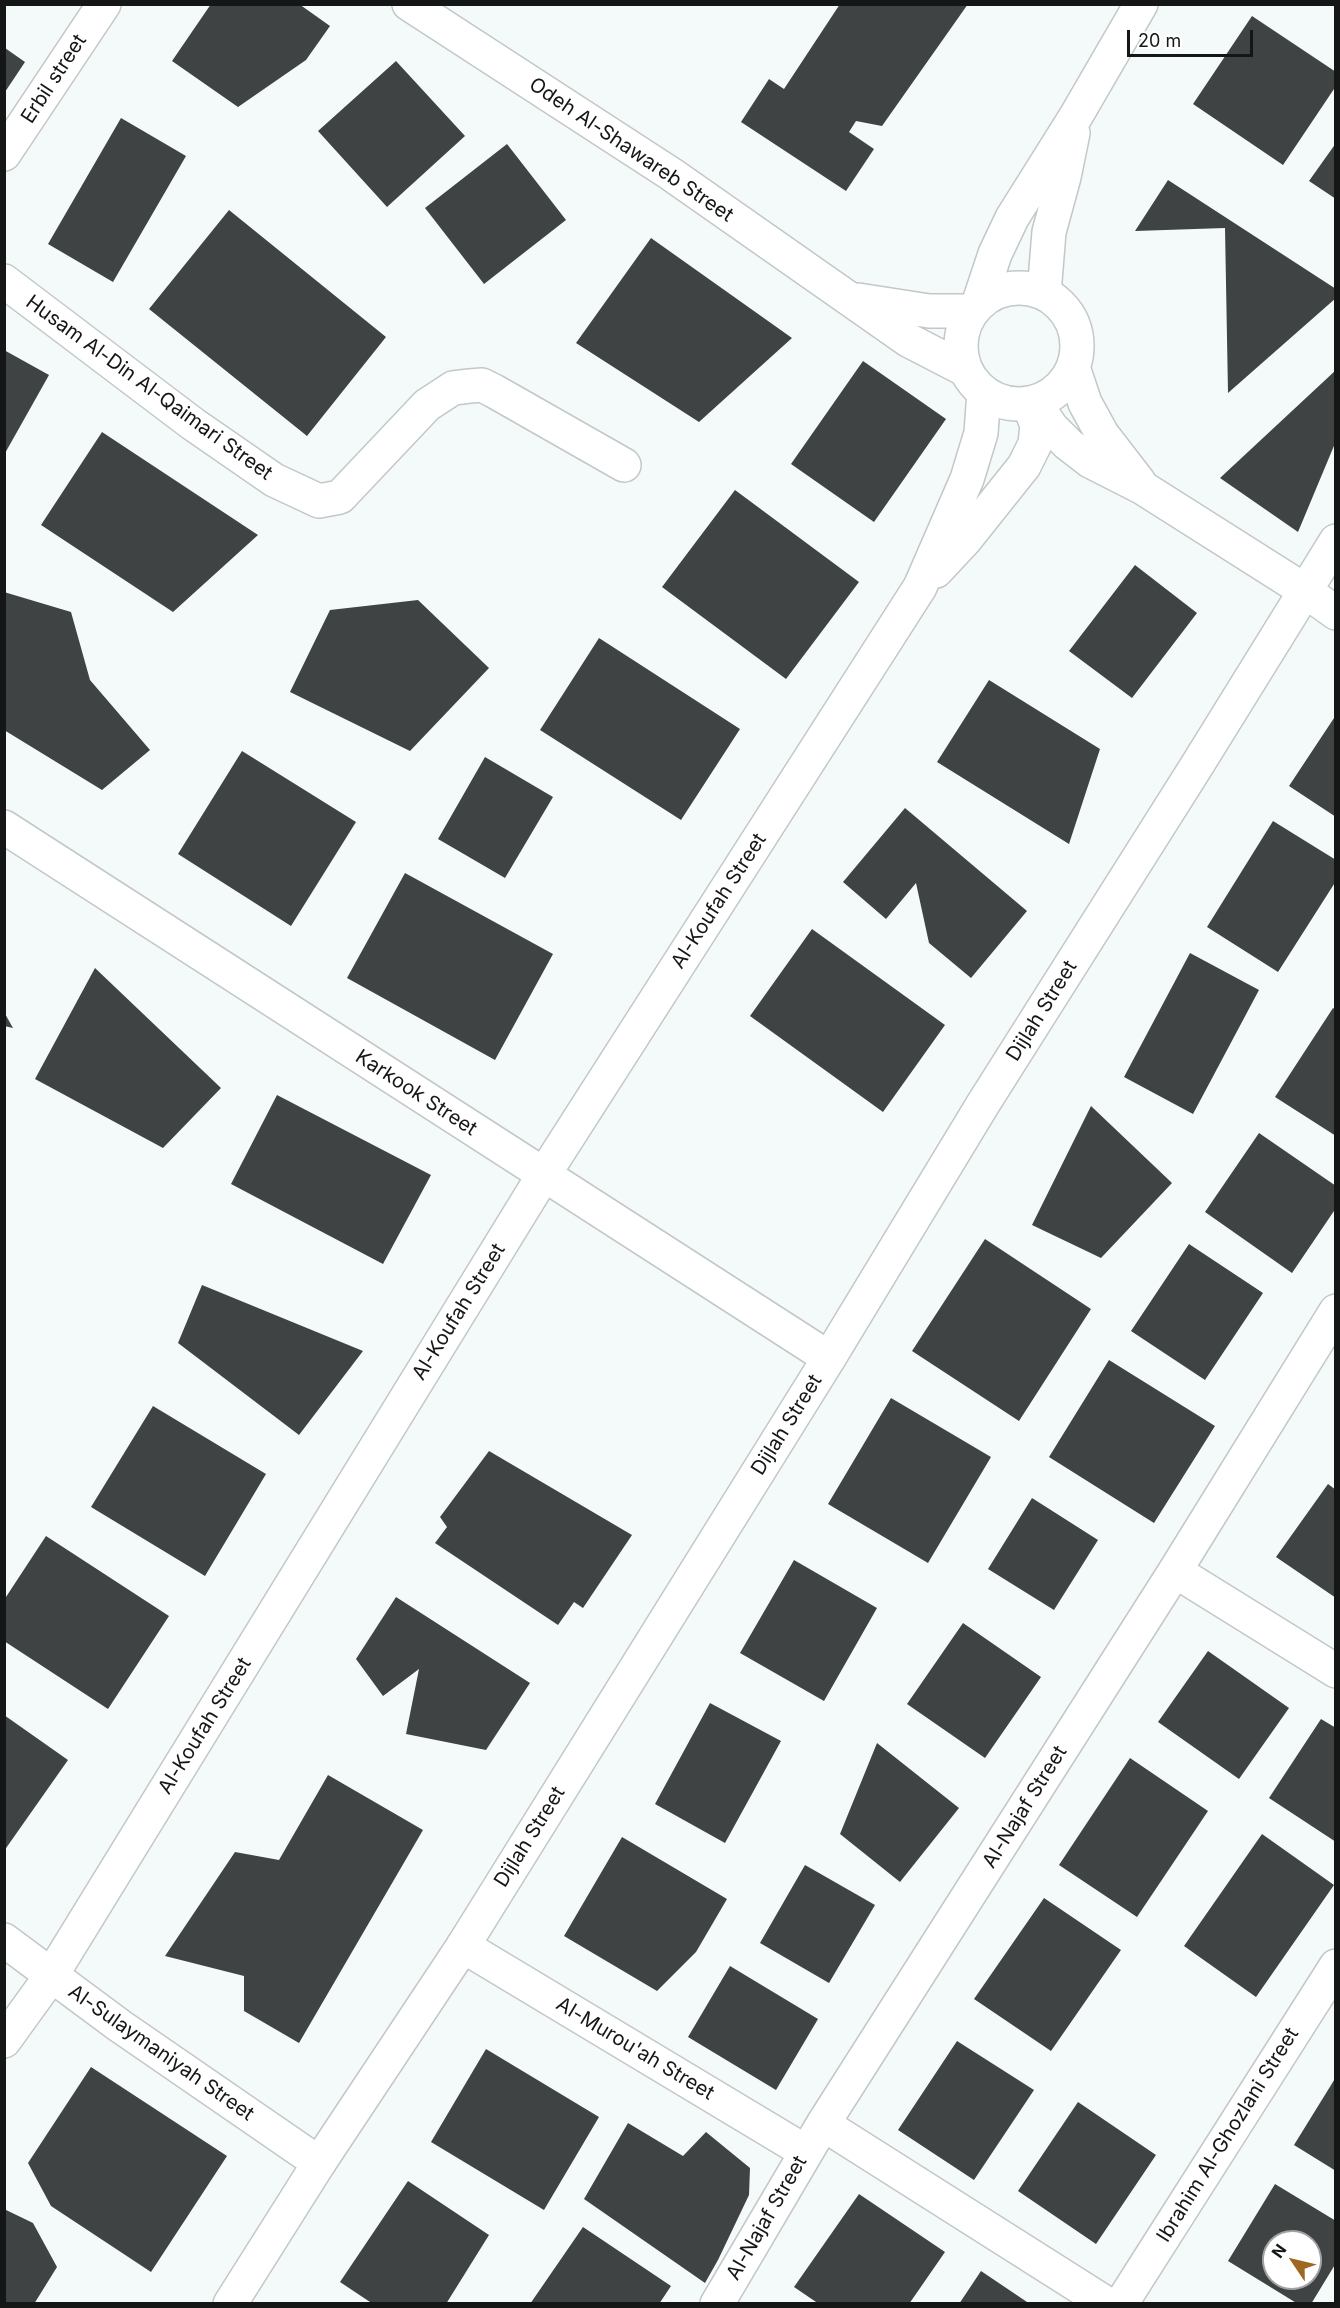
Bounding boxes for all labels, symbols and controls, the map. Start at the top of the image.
scale bar [1130,18,1256,56]
street label: Erbil street [16,30,92,128]
text: 20 m [1138,30,1181,51]
street label: Odeh Al-Shawareb Street [524,73,738,227]
street label: Husam Al-Din Al-Qaimari Street [21,290,277,486]
street label: Al-Koufah Street [666,829,772,973]
street label: Dijlah Street [1002,956,1082,1066]
street label: Karkook Street [351,1045,481,1141]
street label: Al-Koufah Street [407,1239,511,1385]
street label: Dijlah Street [747,1370,827,1480]
street label: Al-Koufah Street [153,1653,257,1799]
street label: Al-Najaf Street [978,1741,1072,1873]
street label: Dijlah Street [490,1782,570,1892]
street label: Al-Sulaymaniyah Street [64,1980,258,2126]
street label: Al-Murou'ah Street [552,1992,718,2106]
street label: Ibrahim Al-Ghozlani Street [1152,2023,1304,2247]
street label: Al-Najaf Street [722,2152,812,2284]
north arrow [1262,2230,1322,2290]
text: N [1267,2240,1291,2262]

